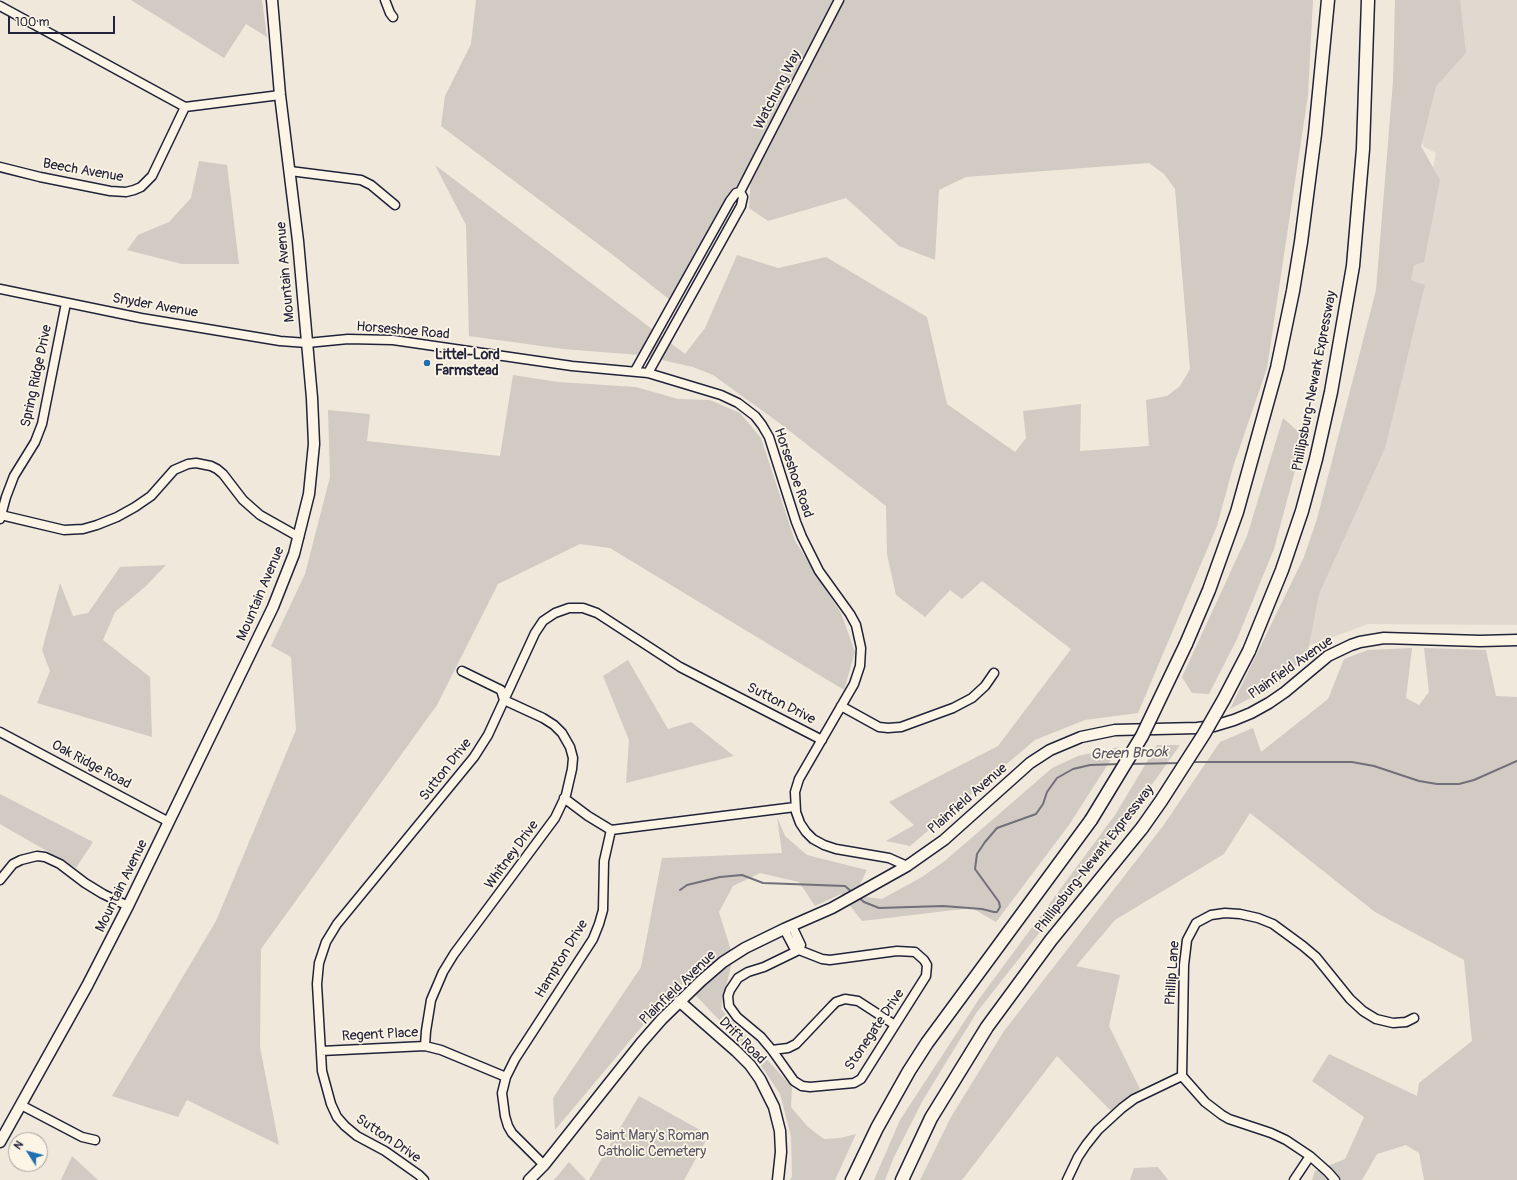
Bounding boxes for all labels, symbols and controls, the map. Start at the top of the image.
scale bar [10,8,117,34]
text: 100 m [15,15,49,30]
street label: Watchung Way [751,47,805,133]
street label: Beech Avenue [41,156,125,186]
street label: Mountain Avenue [273,221,299,323]
street label: Phillipsburg-Newark Expressway [1289,289,1341,473]
street label: Snyder Avenue [111,290,199,322]
street label: Horseshoe Road [356,319,450,343]
street label: Spring Ridge Drive [18,323,56,429]
place label: Littel-Lord Farmstead [435,347,500,380]
marker: Littel-Lord Farmstead [422,358,432,368]
street label: Horseshoe Road [770,426,816,520]
street label: Mountain Avenue [234,544,288,644]
street label: Plainfield Avenue [1246,633,1336,703]
street label: Sutton Drive [744,680,818,728]
street label: Sutton Drive [416,735,476,805]
street label: Oak Ridge Road [48,737,134,793]
water label: Green Brook [1090,744,1168,764]
street label: Plainfield Avenue [925,760,1011,838]
street label: Phillipsburg-Newark Expressway [1032,782,1158,936]
street label: Whitney Drive [482,817,542,893]
street label: Mountain Avenue [92,837,152,935]
street label: Hampton Drive [532,917,592,1001]
street label: Phillip Lane [1162,940,1184,1006]
street label: Plainfield Avenue [636,948,720,1028]
street label: Stonegate Drive [842,986,908,1074]
street label: Drift Road [715,1014,769,1068]
street label: Regent Place [341,1025,419,1045]
street label: Sutton Drive [352,1111,424,1167]
park label: Saint Mary's Roman Catholic Cemetery [595,1128,709,1160]
north arrow [8,1132,48,1172]
text: N [11,1138,26,1152]

